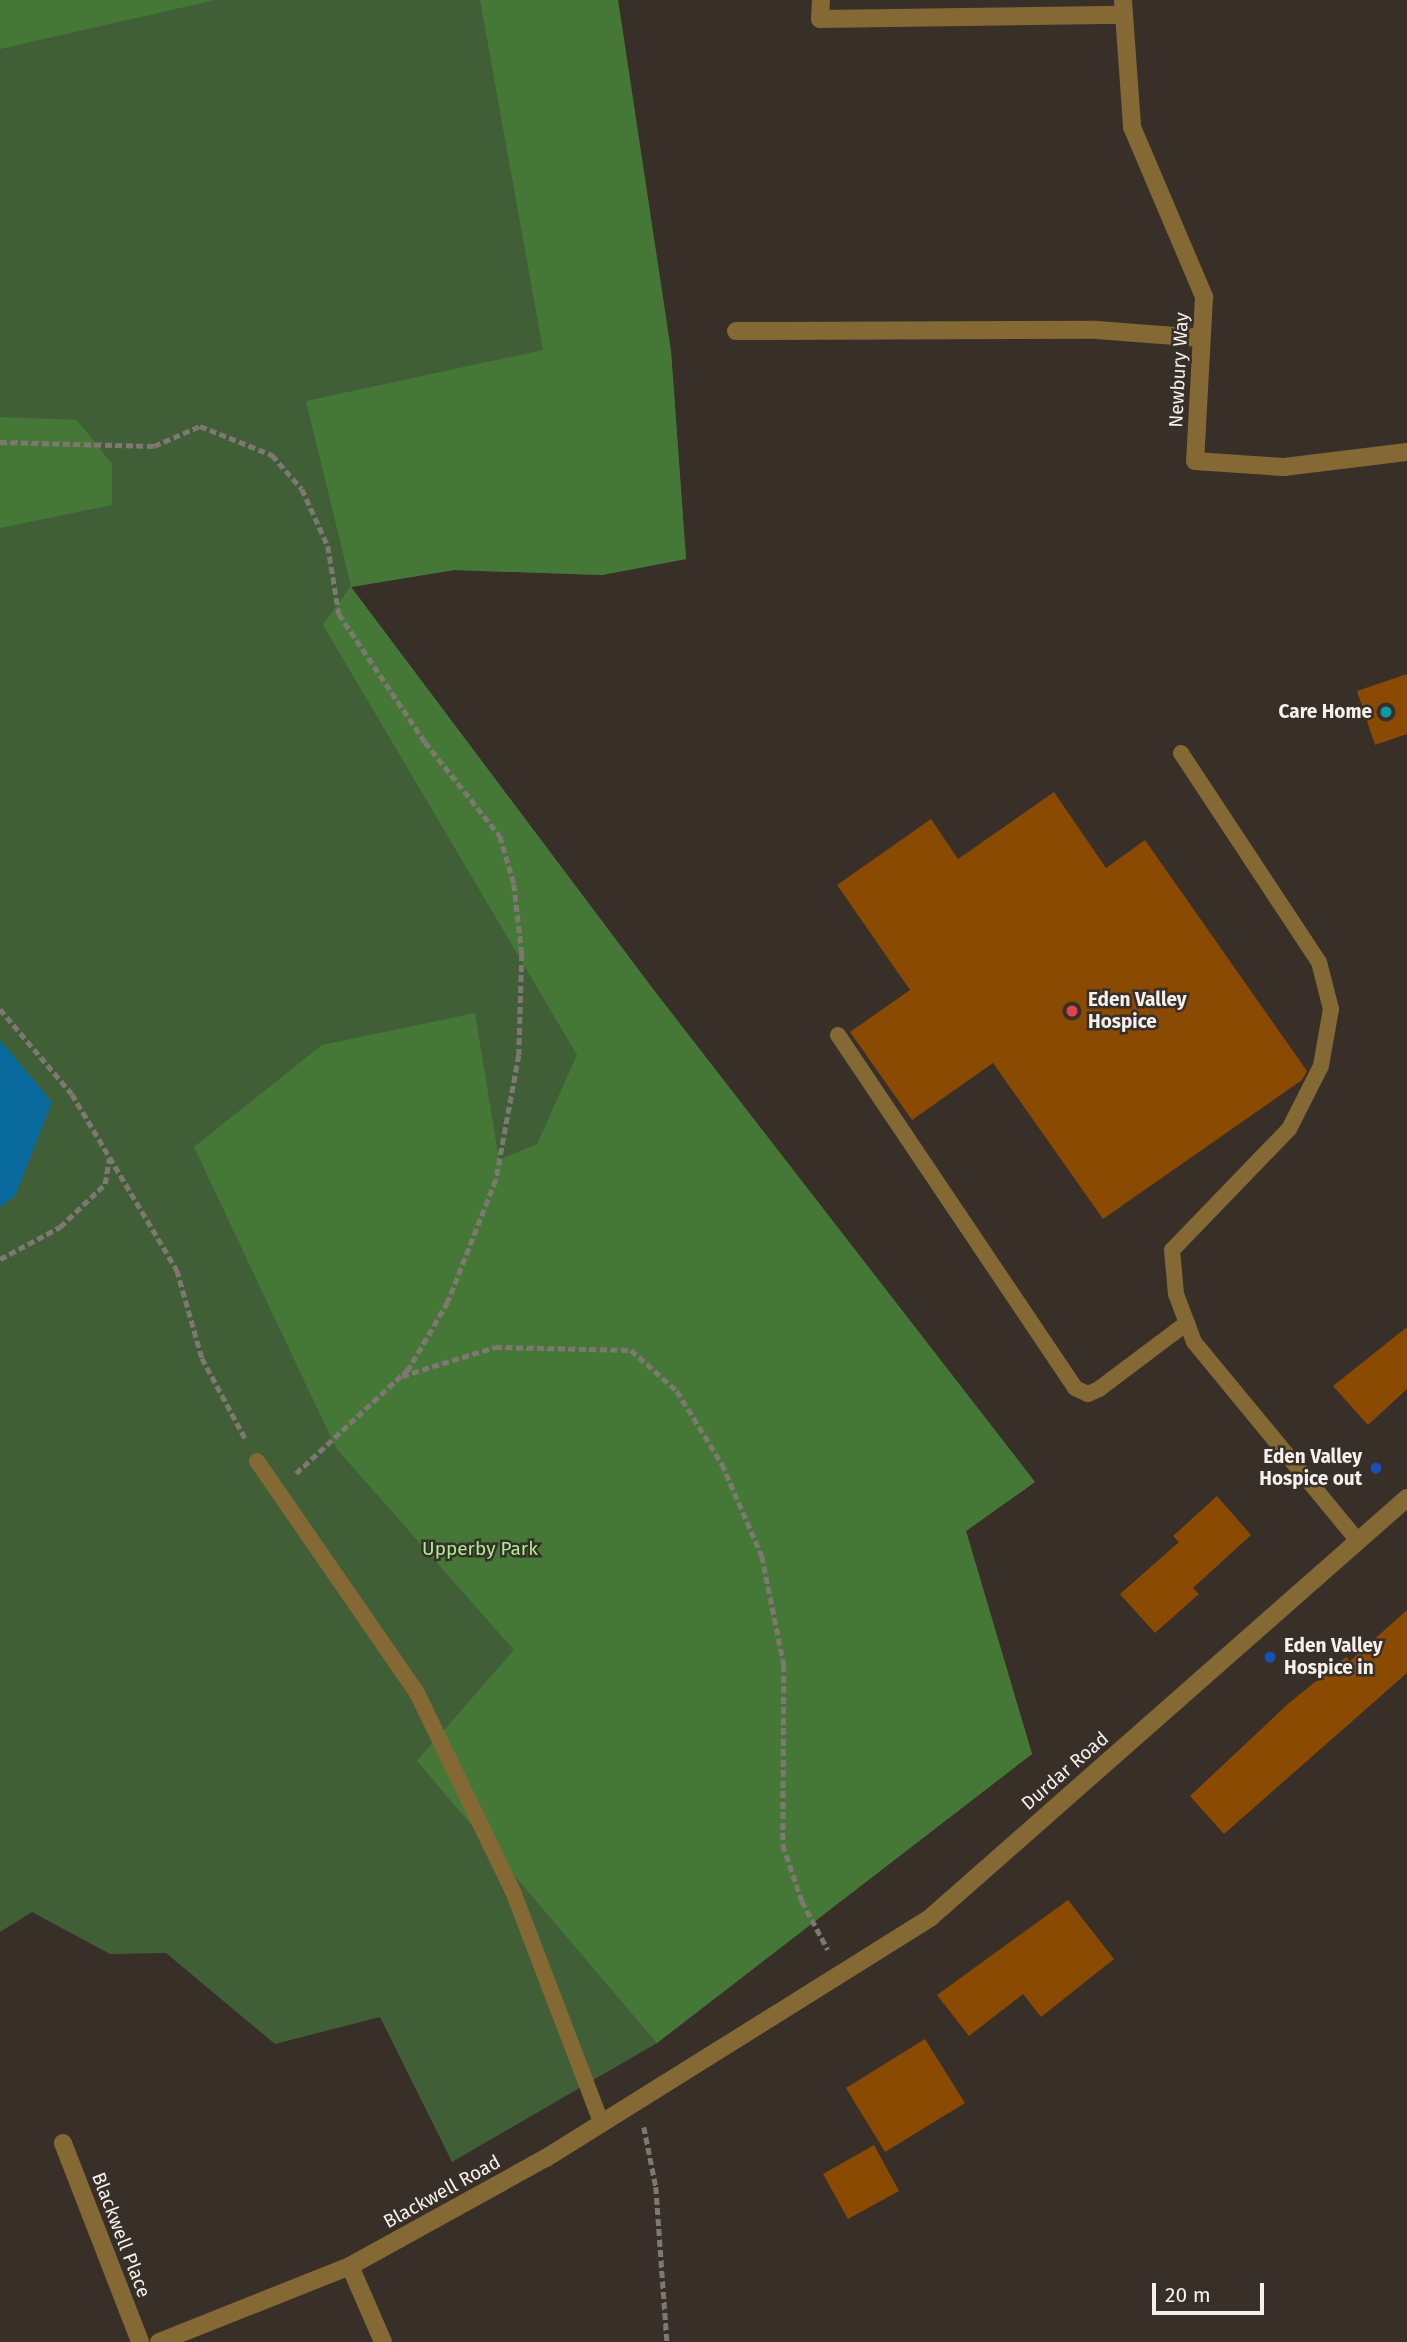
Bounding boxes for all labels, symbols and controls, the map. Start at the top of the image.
street label: Newbury Way [1165,312,1193,428]
place label: Care Home [1279,701,1372,723]
marker: Care Home [1378,704,1394,720]
place label: Eden Valley Hospice [1088,989,1187,1033]
marker: Eden Valley Hospice [1062,1001,1082,1021]
place label: Eden Valley Hospice out [1259,1446,1362,1490]
marker: Eden Valley Hospice out [1368,1460,1384,1476]
park label: Upperby Park [422,1538,538,1560]
place label: Eden Valley Hospice in [1284,1635,1383,1679]
marker: Eden Valley Hospice in [1262,1649,1278,1665]
street label: Durdar Road [1017,1727,1113,1815]
street label: Blackwell Road [380,2150,504,2234]
street label: Blackwell Place [87,2169,155,2301]
scale bar [1155,2268,1267,2312]
text: 20 m [1165,2282,1211,2308]

